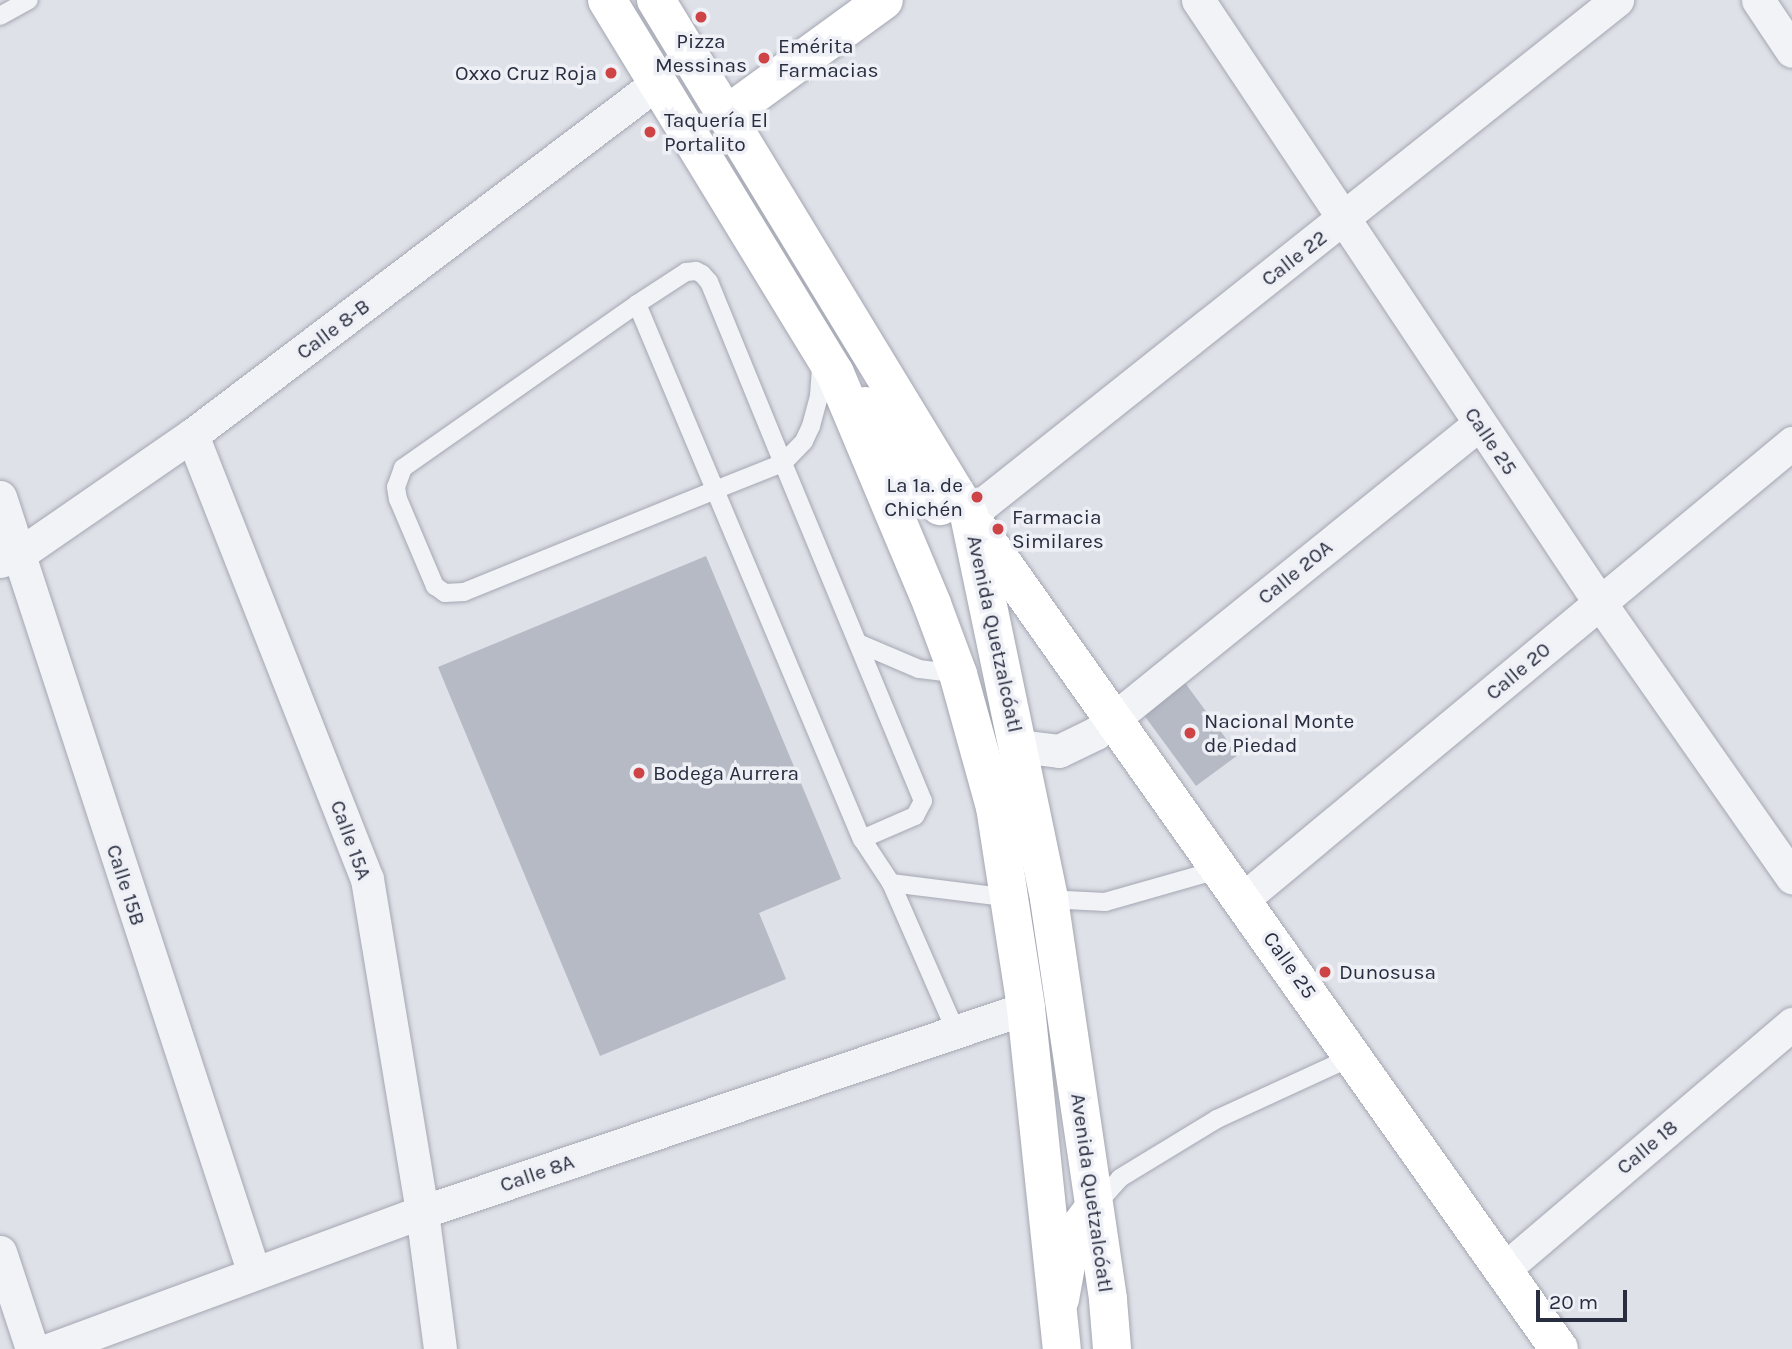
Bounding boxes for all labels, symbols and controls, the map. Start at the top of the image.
marker: Pizza Messinas [693,9,709,25]
place label: Pizza Messinas [655,28,747,78]
place label: Emérita Farmacias [778,33,879,83]
marker: Emérita Farmacias [756,50,772,66]
place label: Oxxo Cruz Roja [455,60,597,86]
marker: Oxxo Cruz Roja [603,65,619,81]
place label: Taquería El Portalito [664,107,768,157]
marker: Taquería El Portalito [642,124,658,140]
street label: Calle 22 [1256,225,1332,291]
street label: Calle 8-B [291,293,375,365]
street label: Calle 25 [1459,402,1523,480]
place label: La 1a. de Chichén [884,472,963,522]
marker: La 1a. de Chichén [969,489,985,505]
place label: Farmacia Similares [1012,504,1104,554]
marker: Farmacia Similares [990,521,1006,537]
street label: Avenida Quetzalcóatl [962,533,1028,735]
street label: Calle 20A [1253,534,1337,610]
street label: Calle 20 [1481,637,1555,705]
place label: Nacional Monte de Piedad [1204,708,1354,758]
marker: Nacional Monte de Piedad [1182,725,1198,741]
place label: Bodega Aurrera [653,760,799,786]
marker: Bodega Aurrera [631,765,647,781]
street label: Calle 15A [325,797,377,883]
street label: Calle 15B [101,841,151,929]
street label: Calle 25 [1258,927,1322,1003]
place label: Dunosusa [1339,959,1436,985]
marker: Dunosusa [1317,964,1333,980]
street label: Avenida Quetzalcóatl [1066,1092,1118,1294]
street label: Calle 18 [1611,1114,1683,1180]
street label: Calle 8A [497,1149,577,1197]
scale bar [1540,1276,1631,1320]
text: 20 m [1549,1290,1598,1314]

